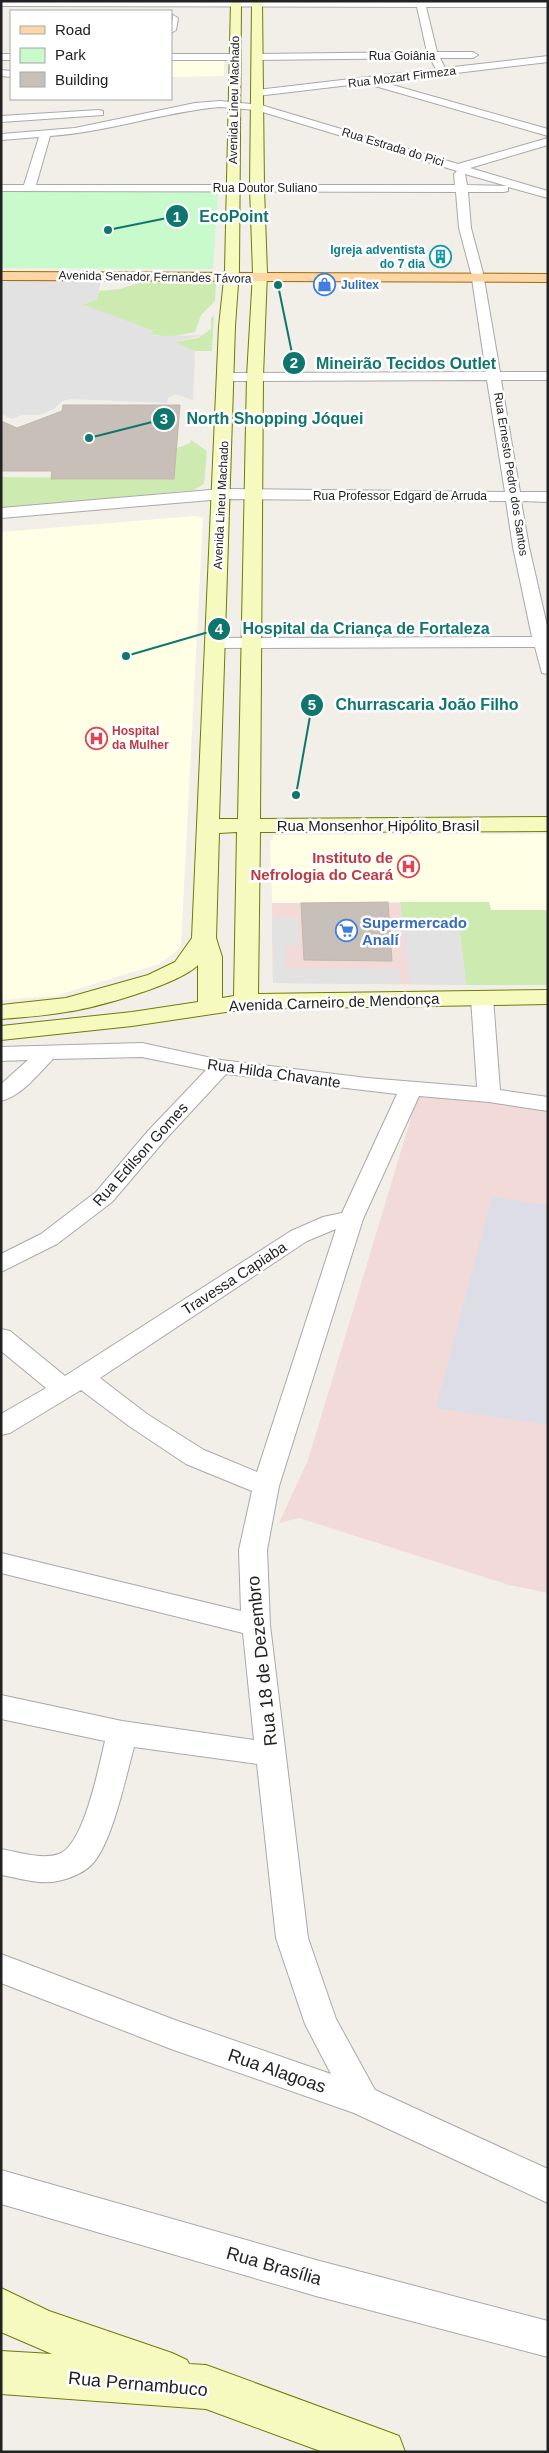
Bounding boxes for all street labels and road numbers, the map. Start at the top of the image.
street label: Avenida Lineu Machado [226,35,242,164]
street label: Rua Goiânia [369,49,436,63]
street label: Rua Mozart Firmeza [347,63,457,91]
street label: Rua Estrada do Pici [340,125,446,169]
street label: Rua Doutor Suliano [213,181,318,195]
street label: Avenida Senador Fernandes Távora [58,268,252,286]
street label: Rua Ernesto Pedro dos Santos [491,391,531,557]
street label: Avenida Lineu Machado [211,440,231,570]
street label: Rua Professor Edgard de Arruda [313,489,487,503]
street label: Rua Monsenhor Hipólito Brasil [277,817,479,834]
street label: Avenida Carneiro de Mendonça [228,990,440,1014]
street label: Rua Hilda Chavante [206,1055,342,1091]
street label: Rua Edilson Gomes [89,1099,191,1209]
street label: Travessa Capiaba [179,1238,290,1318]
street label: Rua 18 de Dezembro [243,1575,281,1747]
street label: Rua Alagoas [225,2045,329,2097]
street label: Rua Brasília [224,2243,325,2289]
street label: Rua Pernambuco [67,2368,209,2400]

